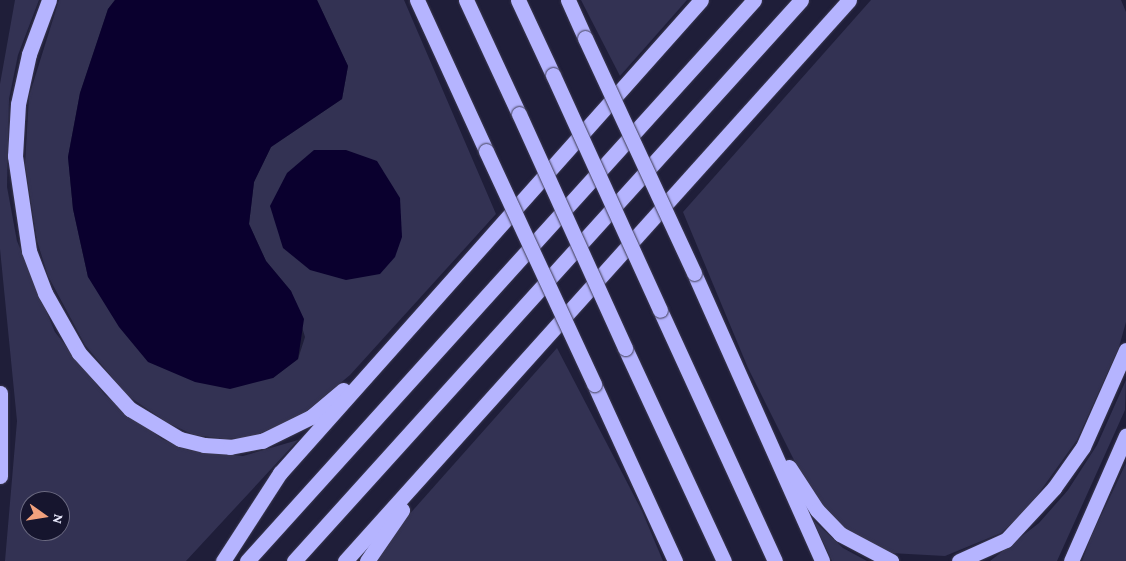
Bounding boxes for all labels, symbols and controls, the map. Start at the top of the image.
north arrow [20,491,70,541]
text: N [50,513,68,526]

